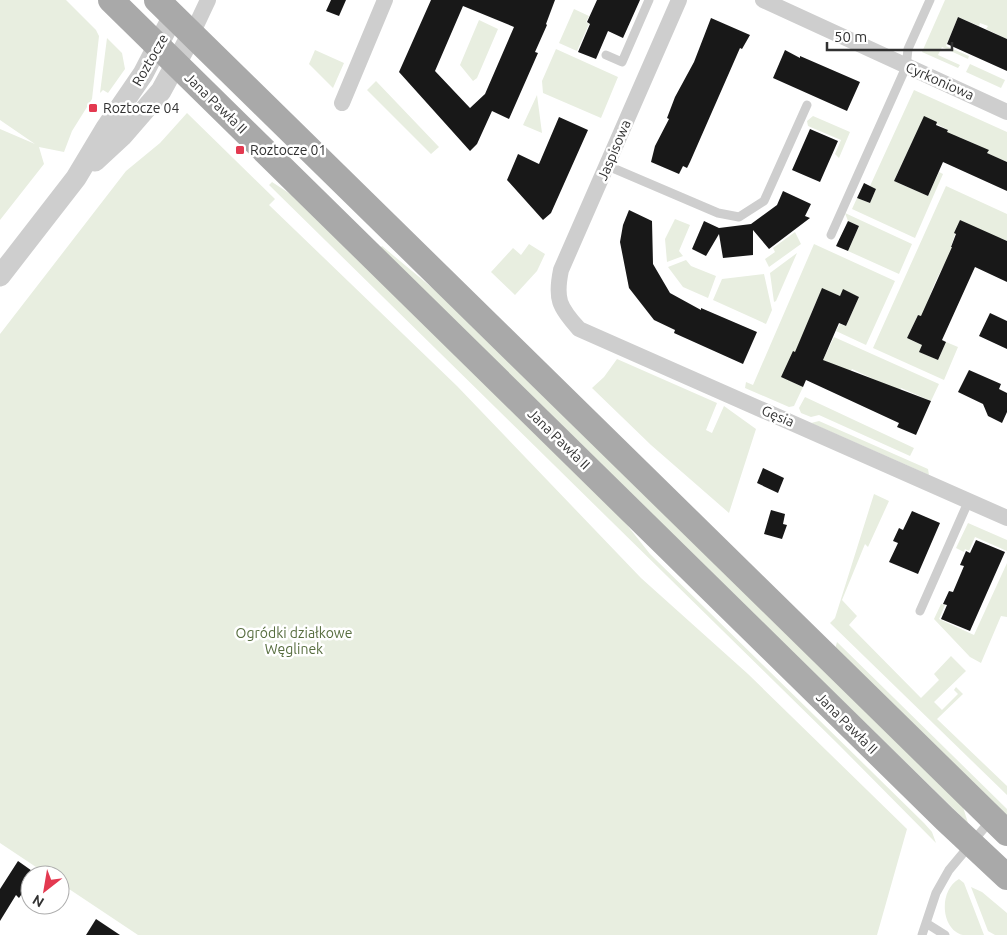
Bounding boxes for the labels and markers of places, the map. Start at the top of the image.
place label: Roztocze 04 [103,100,180,116]
marker: Roztocze 04 [87,102,99,114]
place label: Roztocze 01 [250,142,326,158]
marker: Roztocze 01 [234,144,246,156]

